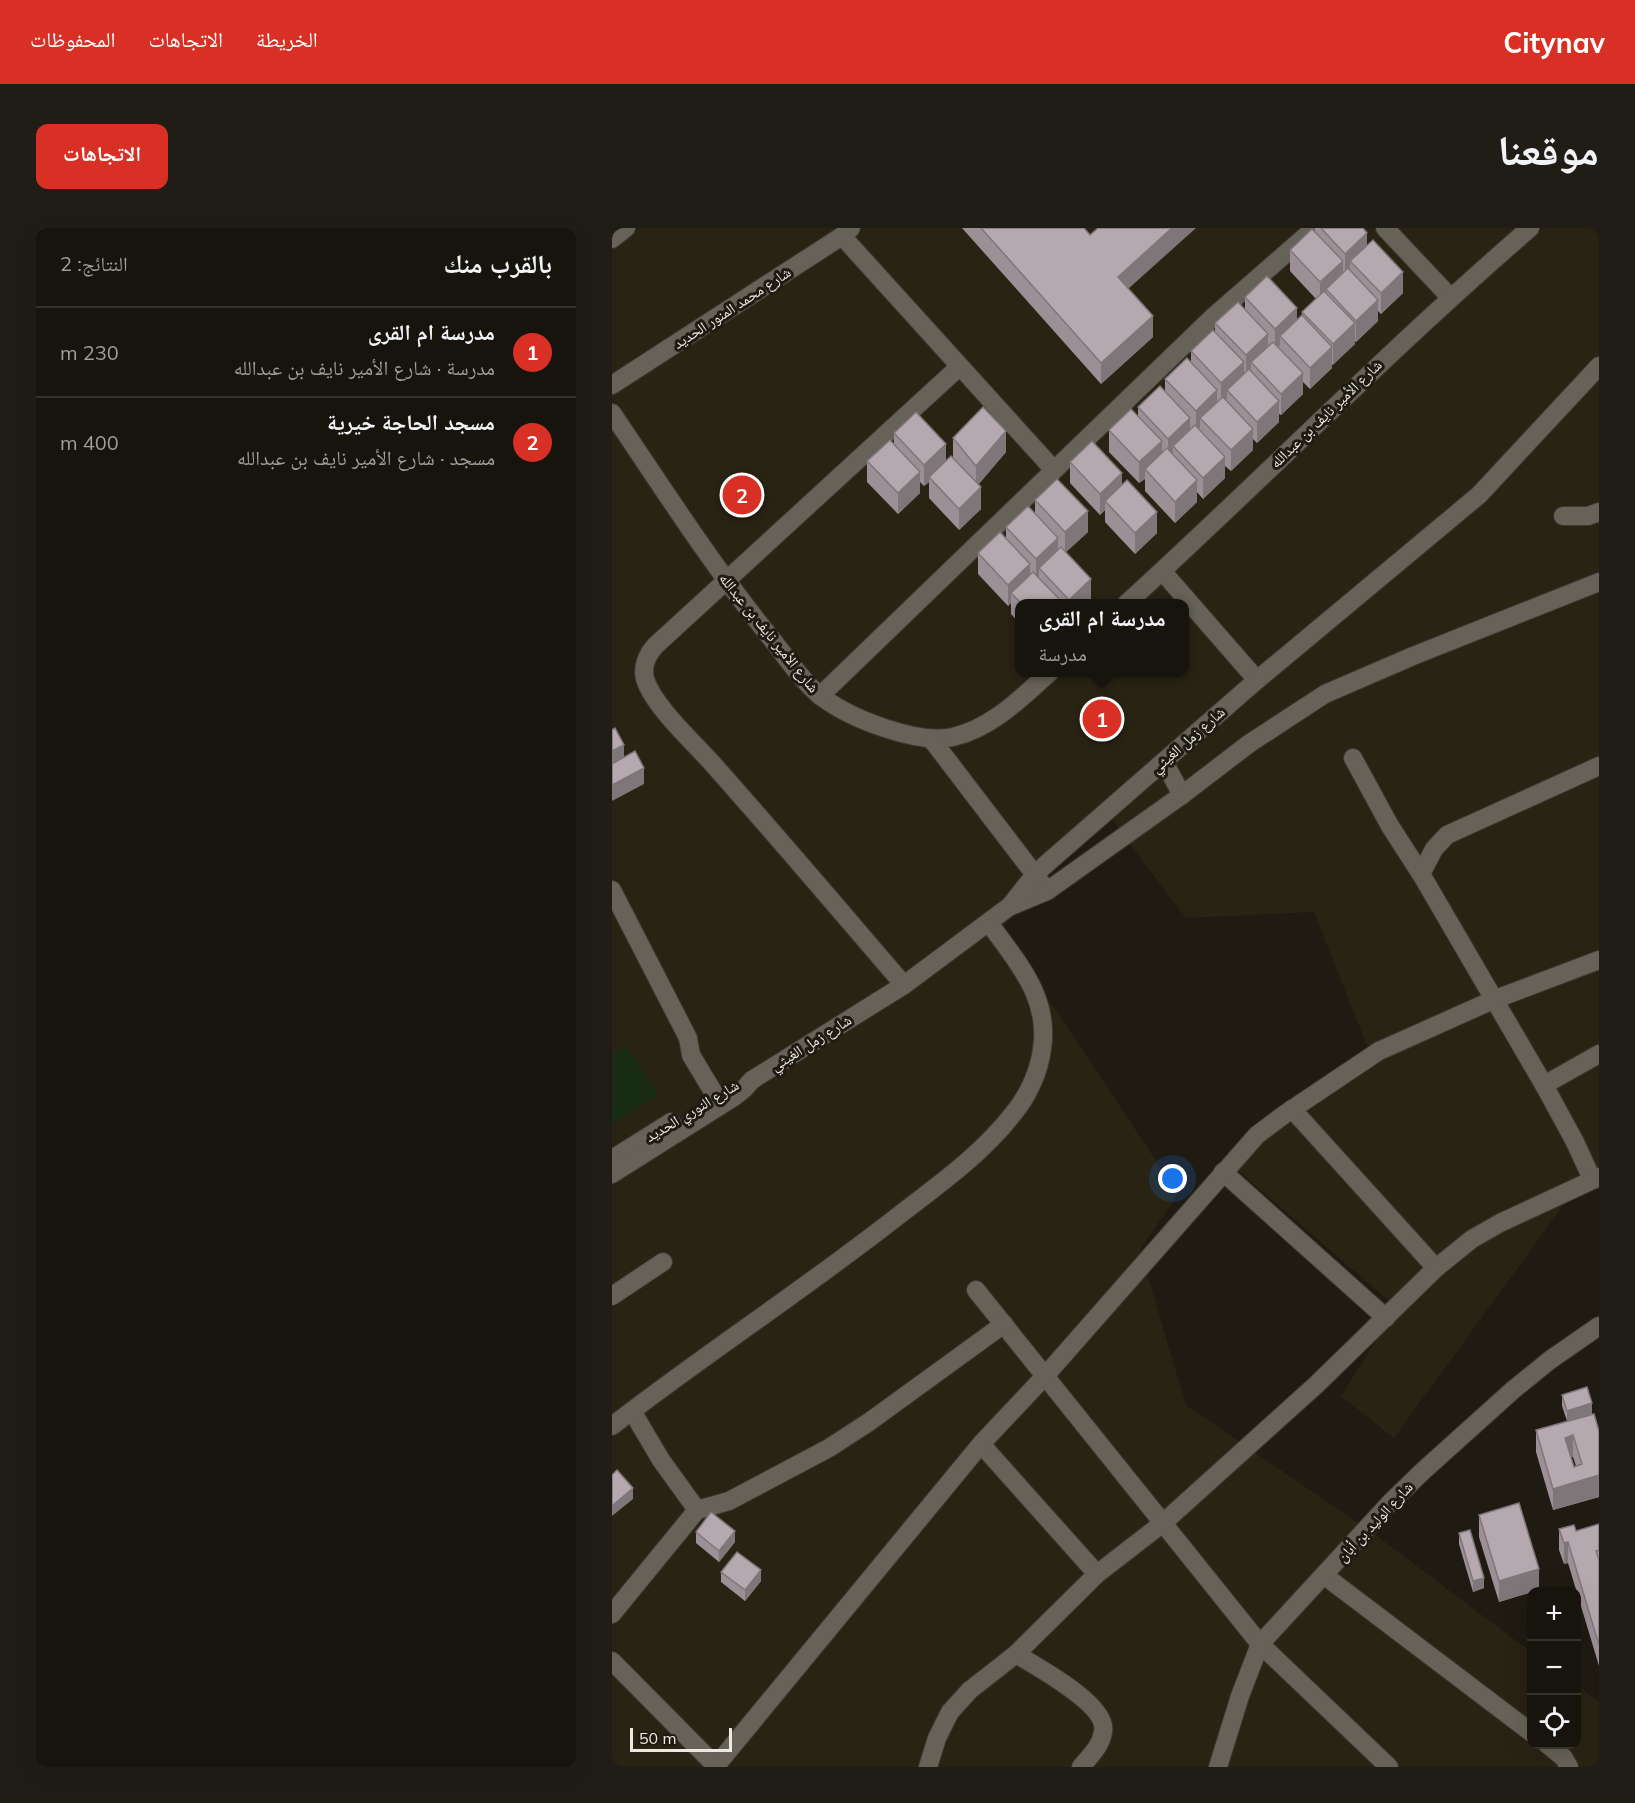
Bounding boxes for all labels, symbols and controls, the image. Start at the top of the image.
text: Citynav [1503,25,1605,60]
text: المحفوظات [30,26,115,52]
text: الاتجاهات [148,26,223,52]
text: الخريطة [256,26,318,52]
text: موقعنا [1498,123,1599,176]
button: الاتجاهات [36,124,168,189]
text: بالقرب منك [443,247,552,280]
text: النتائج: 2 [60,251,128,276]
street label: شارع محمد المنور الحديد [669,262,795,354]
text: مدرسة ام القرى [368,318,495,346]
text: 230 m [60,340,119,365]
text: 1 [527,340,539,365]
text: مدرسة · شارع الأمير نايف بن عبدالله [234,355,495,380]
street label: شارع الأمير نايف بن عبدالله [1266,355,1386,473]
text: مسجد الحاجة خيرية [327,408,495,436]
text: 400 m [60,430,119,455]
text: 2 [527,430,539,455]
text: مسجد · شارع الأمير نايف بن عبدالله [237,445,495,470]
pin: 2 [722,472,762,518]
street label: شارع الأمير نايف بن عبدالله [715,569,824,697]
popup [1015,599,1189,677]
text: مدرسة ام القرى [1038,604,1166,632]
text: مدرسة [1038,641,1087,666]
pin: 1 [1082,696,1122,742]
street label: شارع زمل الغيثي [1147,702,1231,779]
street label: شارع زمل الغيثي [767,1010,856,1077]
street label: شارع النوري الحديد [642,1075,743,1148]
your location [1158,1164,1187,1193]
street label: شارع الوليد بن أبان [1333,1477,1417,1566]
map controls [1527,1587,1581,1749]
button: + [1527,1587,1581,1641]
button: − [1527,1641,1581,1695]
button: locate [1527,1695,1581,1749]
scale bar [630,1725,732,1752]
text: 50 m [639,1728,676,1748]

